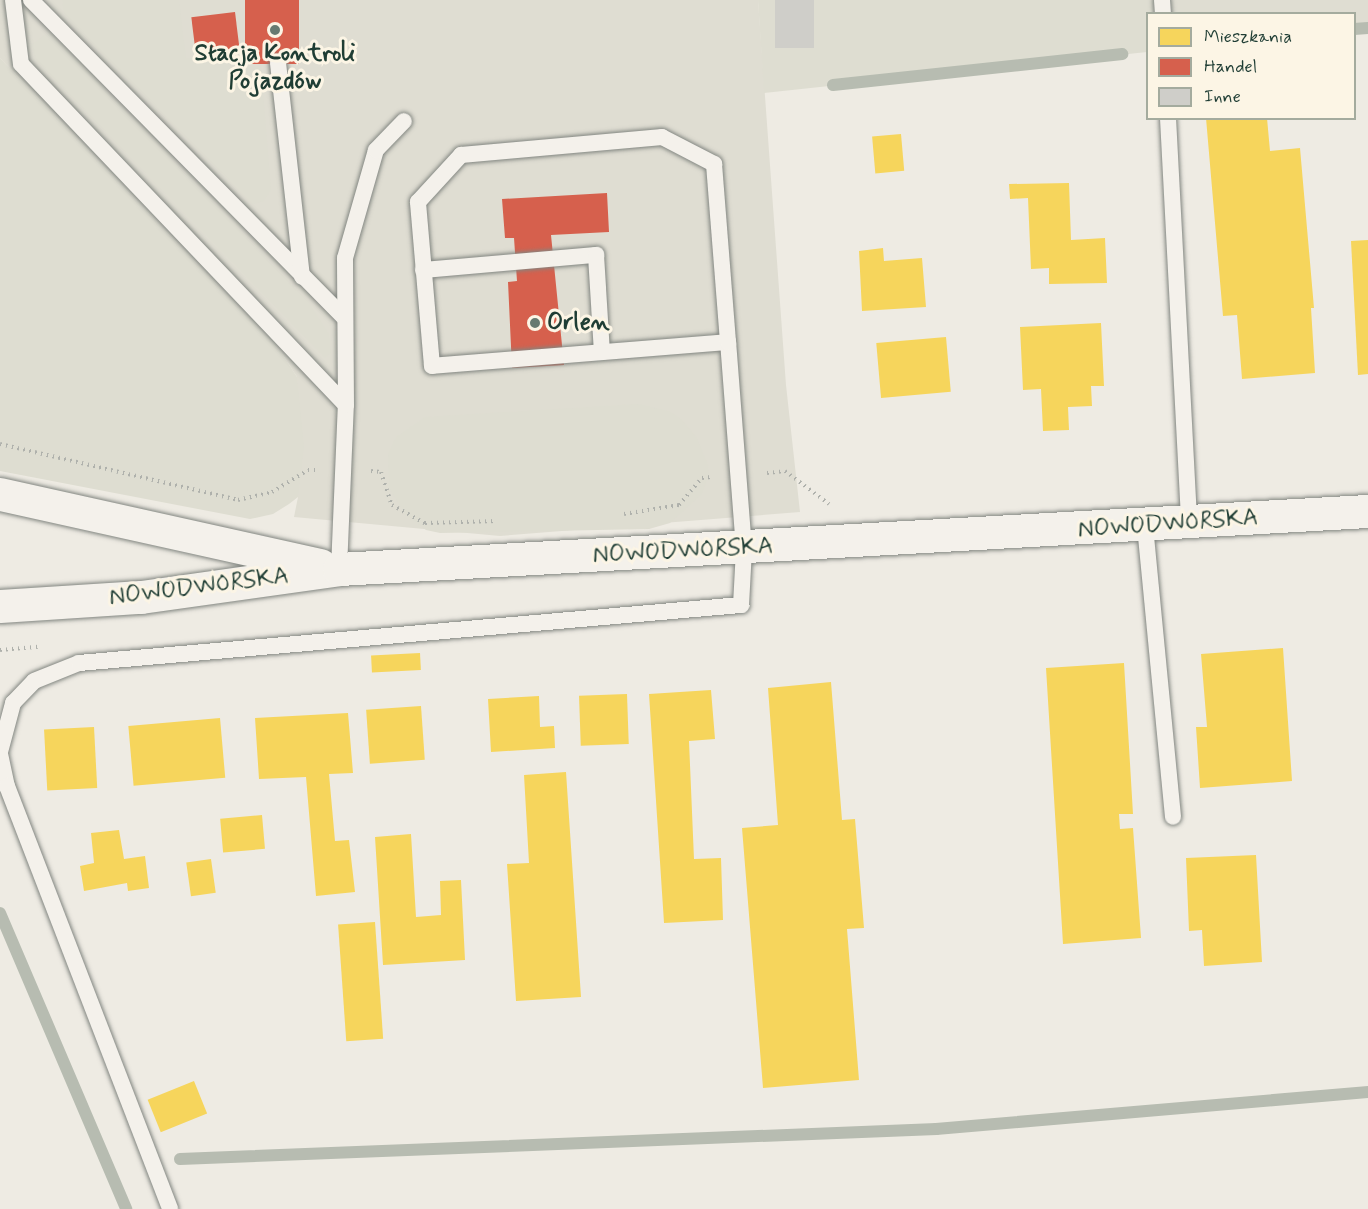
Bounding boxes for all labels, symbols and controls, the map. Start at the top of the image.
legend [1146,12,1356,120]
marker: Stacja Kontroli Pojazdów [268,23,282,37]
text: Mieszkania [1204,25,1292,49]
place label: Stacja Kontroli Pojazdów [198,40,352,96]
text: Handel [1204,55,1257,79]
text: Inne [1204,85,1241,109]
place label: Orlen [547,309,610,337]
marker: Orlen [528,316,542,330]
street label: NOWODWORSKA [1077,503,1259,545]
street label: NOWODWORSKA [592,532,774,570]
street label: NOWODWORSKA [108,562,290,612]

